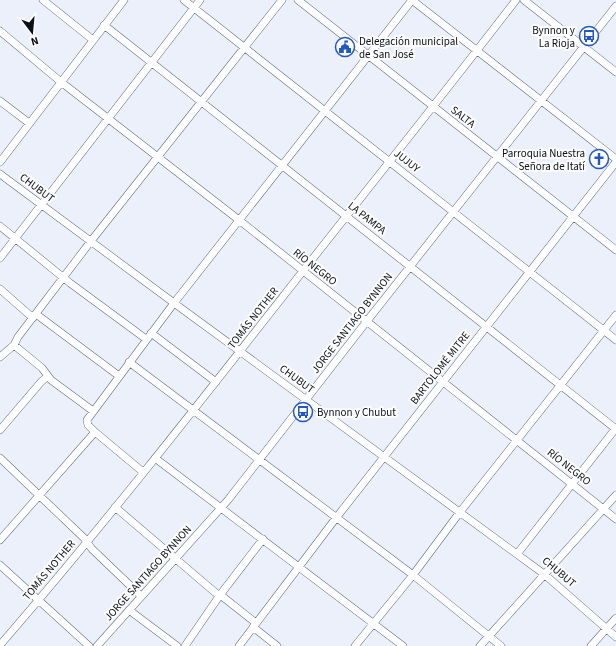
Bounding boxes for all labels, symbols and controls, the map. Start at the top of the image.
north arrow [12,12,52,52]
place label: Bynnon y La Rioja [532,23,575,51]
bus stop icon: Bynnon y La Rioja [578,25,600,47]
text: N [29,33,40,49]
place label: Delegación municipal de San José [359,34,458,62]
public building icon: Delegación municipal de San José [334,36,356,58]
street label: SALTA [448,103,478,131]
street label: JUJUY [391,146,424,176]
place label: Parroquia Nuestra Señora de Itatí [502,146,585,174]
church icon: Parroquia Nuestra Señora de Itatí [588,148,610,170]
street label: CHUBUT [17,170,58,206]
street label: LA PAMPA [345,198,389,238]
street label: RÍO NEGRO [290,245,340,289]
street label: JORGE SANTIAGO BYNNON [308,270,396,376]
street label: TOMÁS NOTHER [224,284,282,352]
street label: BARTOLOMÉ MITRE [407,328,473,408]
street label: CHUBUT [276,361,318,397]
bus stop icon: Bynnon y Chubut [292,401,314,423]
place label: Bynnon y Chubut [317,405,396,420]
street label: RÍO NEGRO [544,445,594,489]
street label: JORGE SANTIAGO BYNNON [101,522,195,624]
street label: TOMÁS NOTHER [19,537,79,603]
street label: CHUBUT [539,553,579,591]

